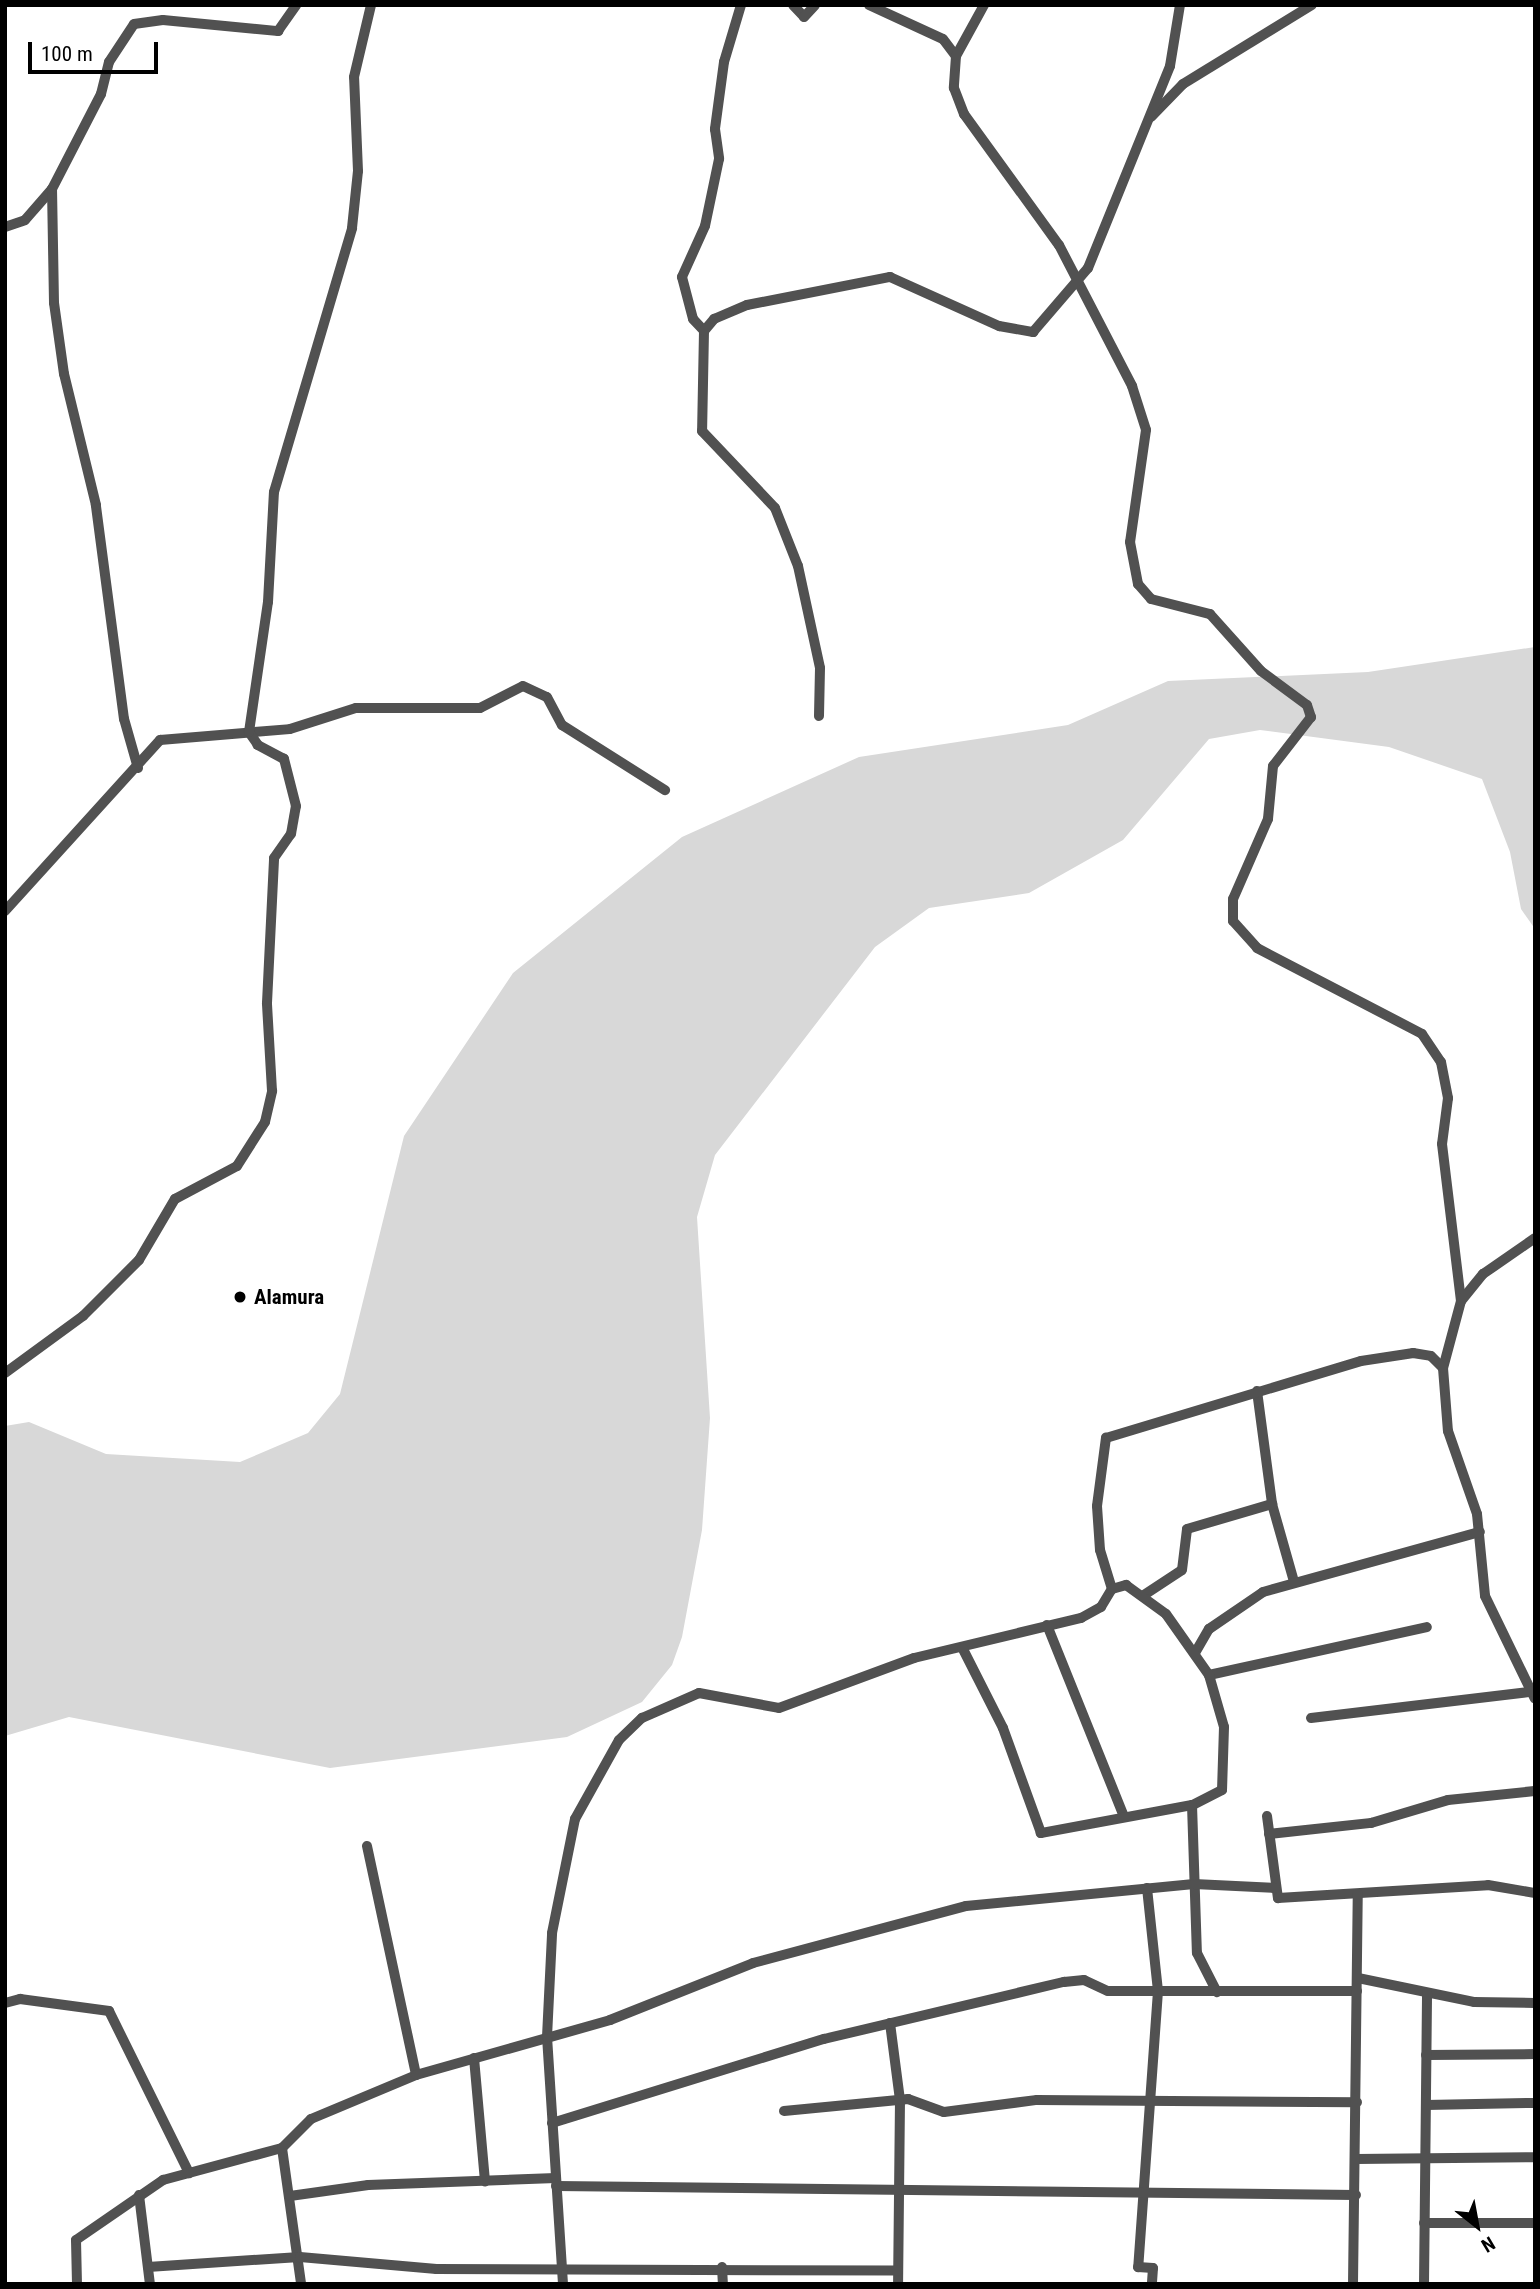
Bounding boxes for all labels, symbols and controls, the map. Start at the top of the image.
scale bar [32,28,161,72]
text: 100 m [41,42,93,66]
place label: Alamura [254,1284,324,1310]
marker: Alamura [232,1289,248,1305]
north arrow [1442,2191,1512,2261]
text: N [1477,2232,1499,2257]

